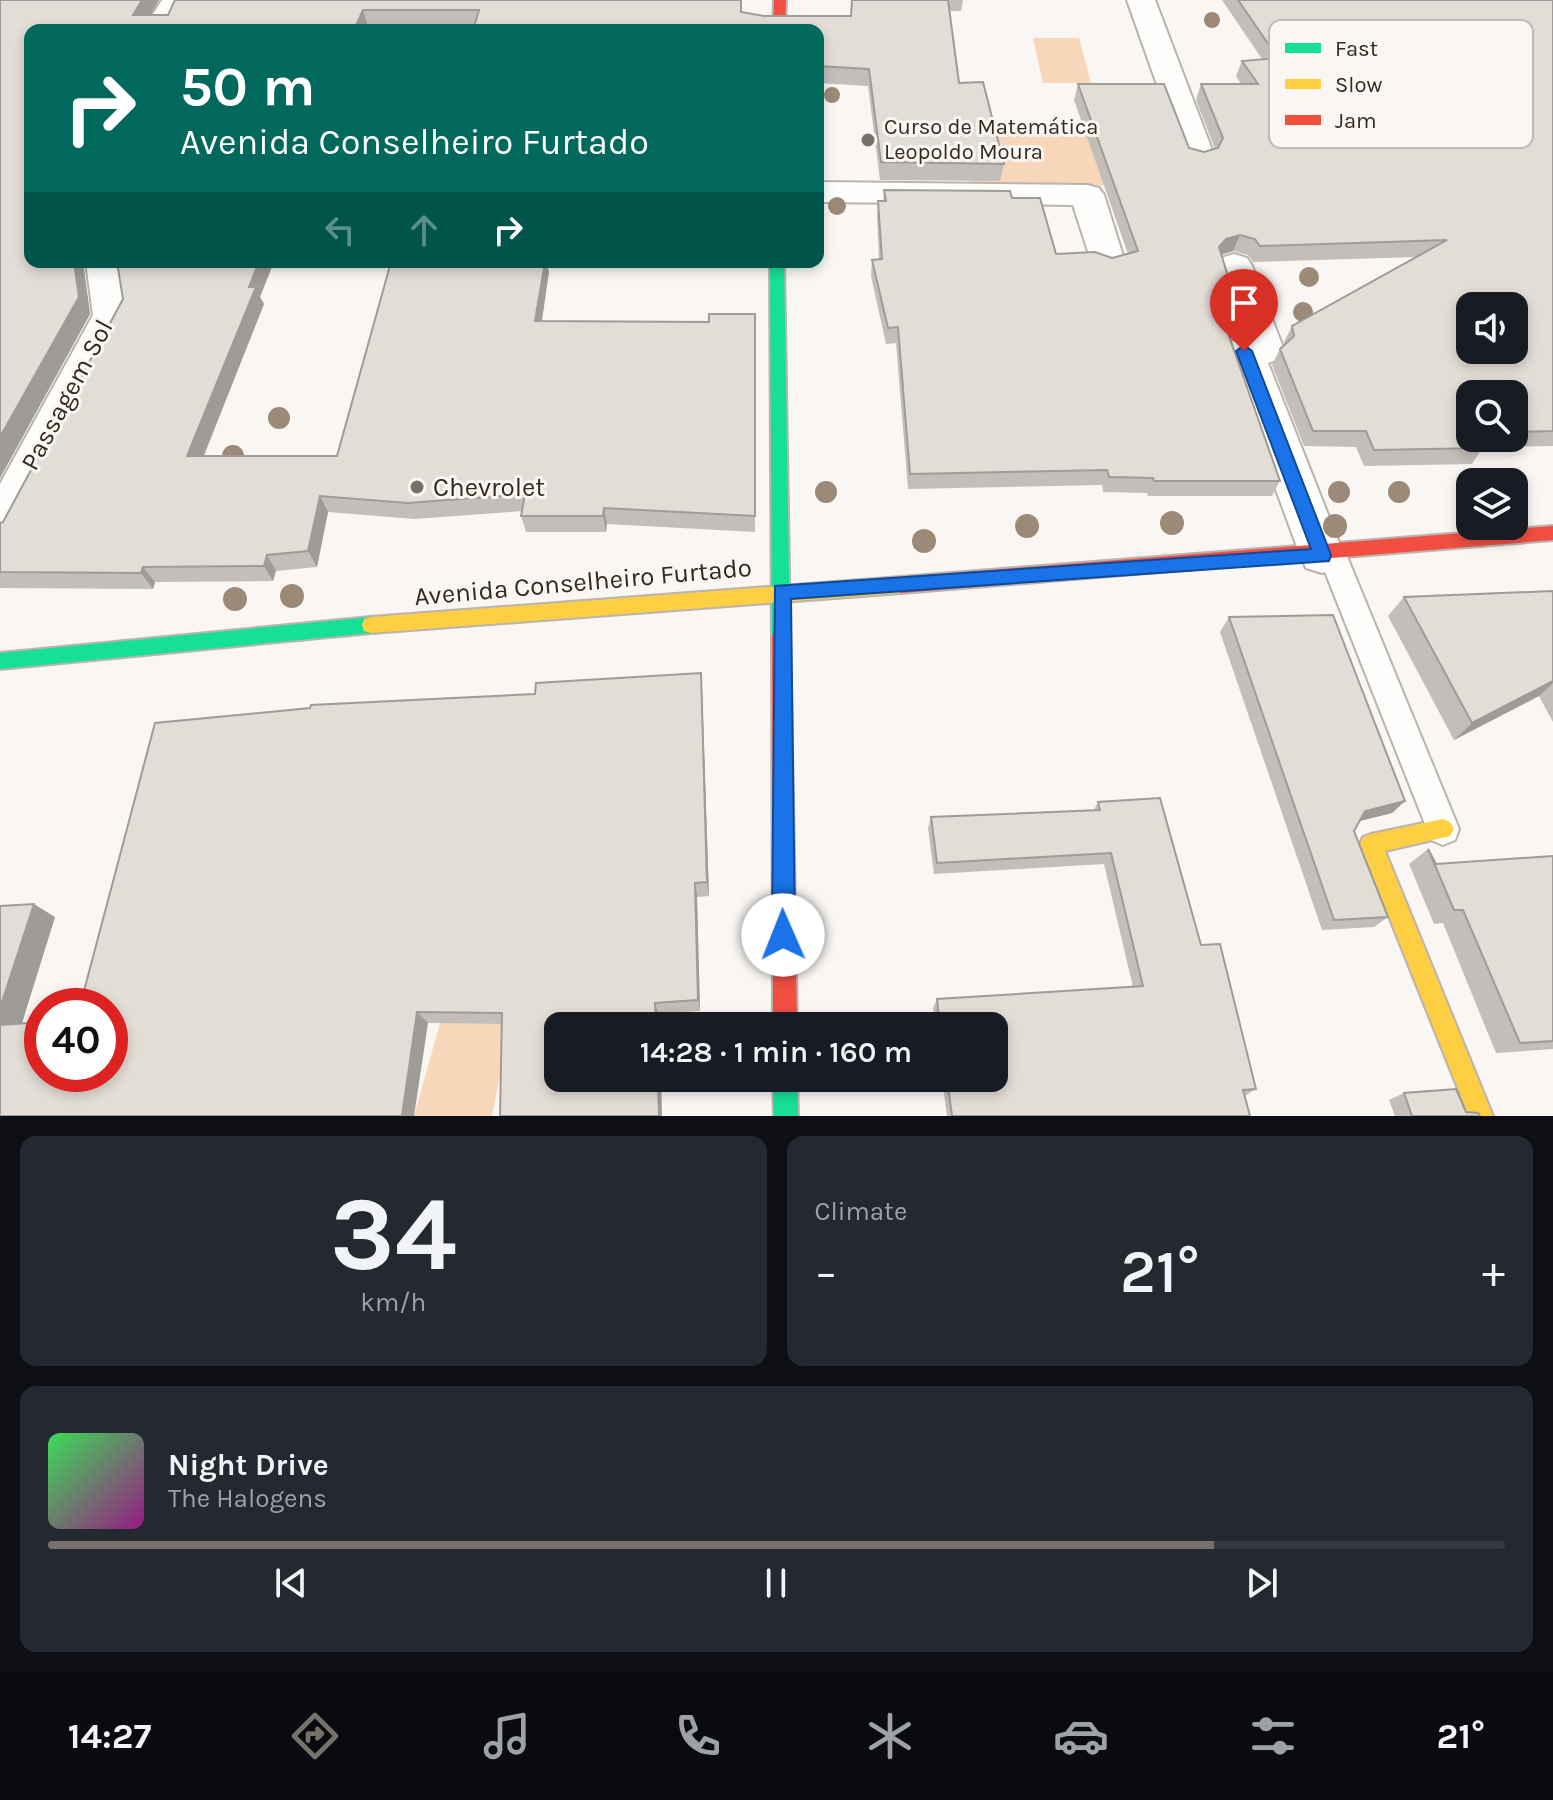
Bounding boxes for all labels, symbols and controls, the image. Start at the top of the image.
legend [1269,20,1533,148]
text: Fast [1335,36,1378,62]
text: 50 m [180,54,315,119]
icon: right [48,56,152,160]
text: Slow [1335,72,1382,98]
text: Jam [1335,108,1377,134]
place label: Curso de Matemática Leopoldo Moura [884,114,1098,165]
text: Avenida Conselheiro Furtado [180,121,649,163]
marker: Curso de Matemática Leopoldo Moura [859,131,877,149]
icon: left [318,208,362,252]
icon: ahead [402,208,446,252]
icon: right [486,208,530,252]
pin [1210,269,1278,351]
icon: arrive [1222,281,1266,325]
map controls [1456,292,1528,540]
button: sound [1456,292,1528,364]
street label: Passagem Sol [14,314,120,476]
button: search [1456,380,1528,452]
button: layers [1456,468,1528,540]
place label: Chevrolet [433,472,545,503]
marker: Chevrolet [408,478,426,496]
street label: Avenida Conselheiro Furtado [413,552,753,612]
position arrow [741,893,825,977]
speed limit sign: 40 [24,988,128,1092]
text: 14:28 · 1 min · 160 m [640,1034,912,1070]
text: 34 [330,1174,457,1295]
text: Climate [815,1196,907,1227]
text: 21° [1120,1237,1199,1307]
text: − [815,1247,838,1298]
text: + [1482,1247,1505,1298]
text: km/h [360,1287,426,1318]
text: Night Drive [168,1447,329,1483]
text: The Halogens [168,1483,327,1514]
icon: previous [269,1561,313,1605]
icon: pause [754,1561,798,1605]
icon: next [1240,1561,1284,1605]
icon: directions [287,1708,343,1764]
icon: music [479,1708,535,1764]
icon: phone [670,1708,726,1764]
icon: climate [862,1708,918,1764]
icon: car [1053,1708,1109,1764]
icon: filters [1245,1708,1301,1764]
text: 14:27 [68,1715,151,1757]
text: 21° [1436,1715,1485,1757]

